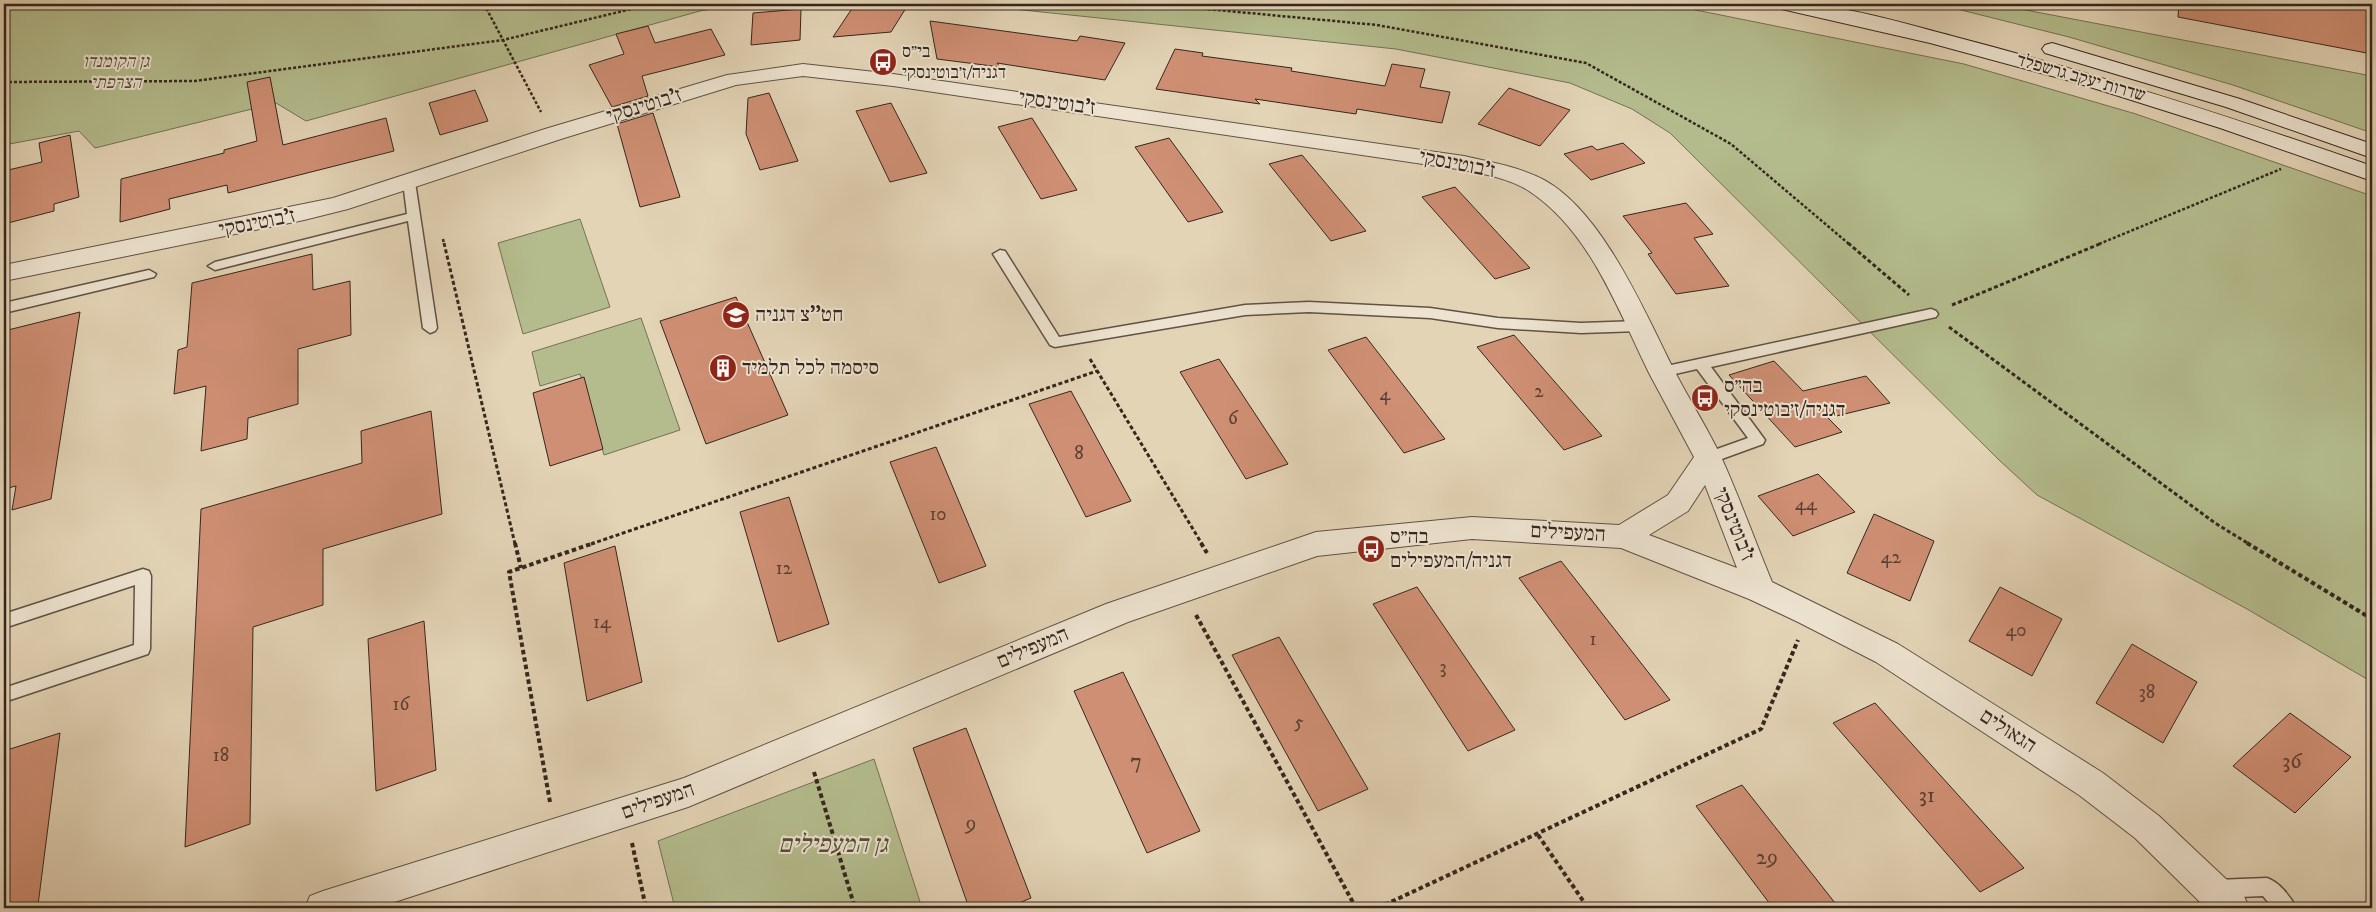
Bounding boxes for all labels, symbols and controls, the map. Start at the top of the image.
place label: בי״ס דגניה/ז׳בוטינסקי [902,41,1006,84]
bus stop icon: בי״ס דגניה/ז׳בוטינסקי [868,47,898,77]
street label: שדרות יעקב גרשפלד [2014,49,2148,107]
park label: גן הקומנדו הצרפתי [83,51,150,94]
street label: ז'בוטינסקי [603,82,685,130]
street label: ז'בוטינסקי [1017,85,1097,121]
street label: ז'בוטינסקי [1417,144,1497,184]
street label: ז'בוטינסקי [217,203,297,243]
school or university icon: חט''צ דגניה [721,300,751,330]
place label: חט''צ דגניה [755,302,843,328]
building icon: סיסמה לכל תלמיד [708,353,738,383]
place label: סיסמה לכל תלמיד [742,355,879,381]
place label: בה״ס דגניה/ז׳בוטינסקי [1724,373,1845,423]
house number: 2 [1534,380,1544,403]
house number: 4 [1380,383,1392,406]
bus stop icon: בה״ס דגניה/ז׳בוטינסקי [1690,383,1720,413]
house number: 6 [1228,407,1239,430]
house number: 8 [1074,442,1084,465]
street label: ז'בוטינסקי [1708,483,1760,565]
house number: 44 [1795,493,1818,516]
house number: 10 [929,503,947,526]
street label: המעפילים [1530,518,1606,548]
place label: בה״ס דגניה/המעפילים [1390,524,1512,574]
bus stop icon: בה״ס דגניה/המעפילים [1356,534,1386,564]
house number: 42 [1881,546,1902,569]
house number: 12 [776,557,793,580]
house number: 14 [593,611,612,634]
house number: 40 [2005,619,2027,642]
street label: המעפילים [993,621,1073,675]
house number: 1 [1590,628,1597,651]
house number: 3 [1439,656,1447,679]
house number: 38 [2139,681,2155,704]
house number: 16 [393,693,411,716]
street label: הגאולים [1975,703,2041,759]
house number: 5 [1294,711,1304,734]
house number: 18 [213,744,229,767]
house number: 7 [1130,748,1142,775]
house number: 36 [2282,748,2303,775]
street label: המעפילים [618,776,698,826]
house number: 31 [1919,782,1935,809]
house number: 9 [965,810,976,837]
park label: גן המעפילים [778,829,889,860]
house number: 29 [1756,844,1778,871]

